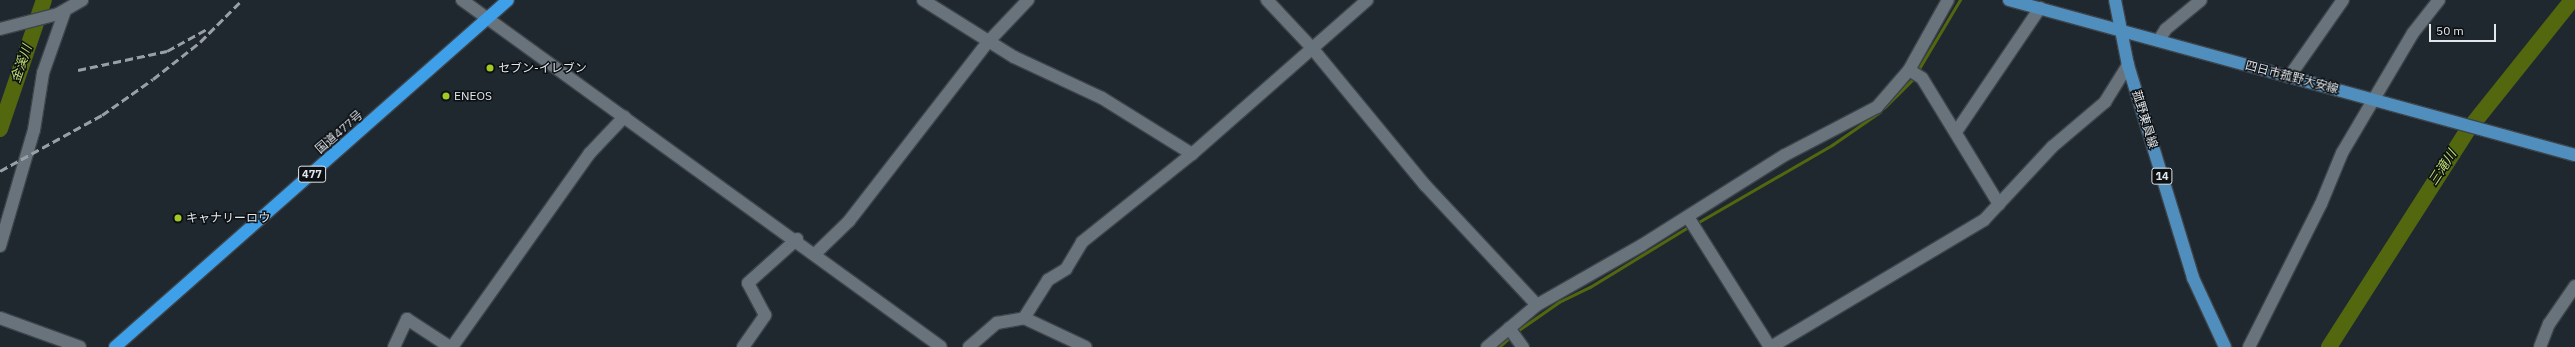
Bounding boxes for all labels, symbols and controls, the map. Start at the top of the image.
scale bar [2431,16,2498,42]
text: 50 m [2436,23,2464,38]
water label: 金溪川 [8,43,36,85]
street label: 四日市菰野大安線 [2244,58,2340,96]
place label: セブン-イレブン [498,61,587,75]
marker: セブン-イレブン [485,63,495,73]
street label: 菰野東員線 [2129,88,2161,150]
place label: ENEOS [454,89,492,103]
marker: ENEOS [441,91,451,101]
street label: 国道477号 [313,108,365,156]
water label: 三滝川 [2426,147,2460,189]
road number: 477 [298,165,326,183]
road number: 14 [2151,167,2173,185]
place label: キャナリーロウ [186,211,270,225]
marker: キャナリーロウ [173,213,183,223]

